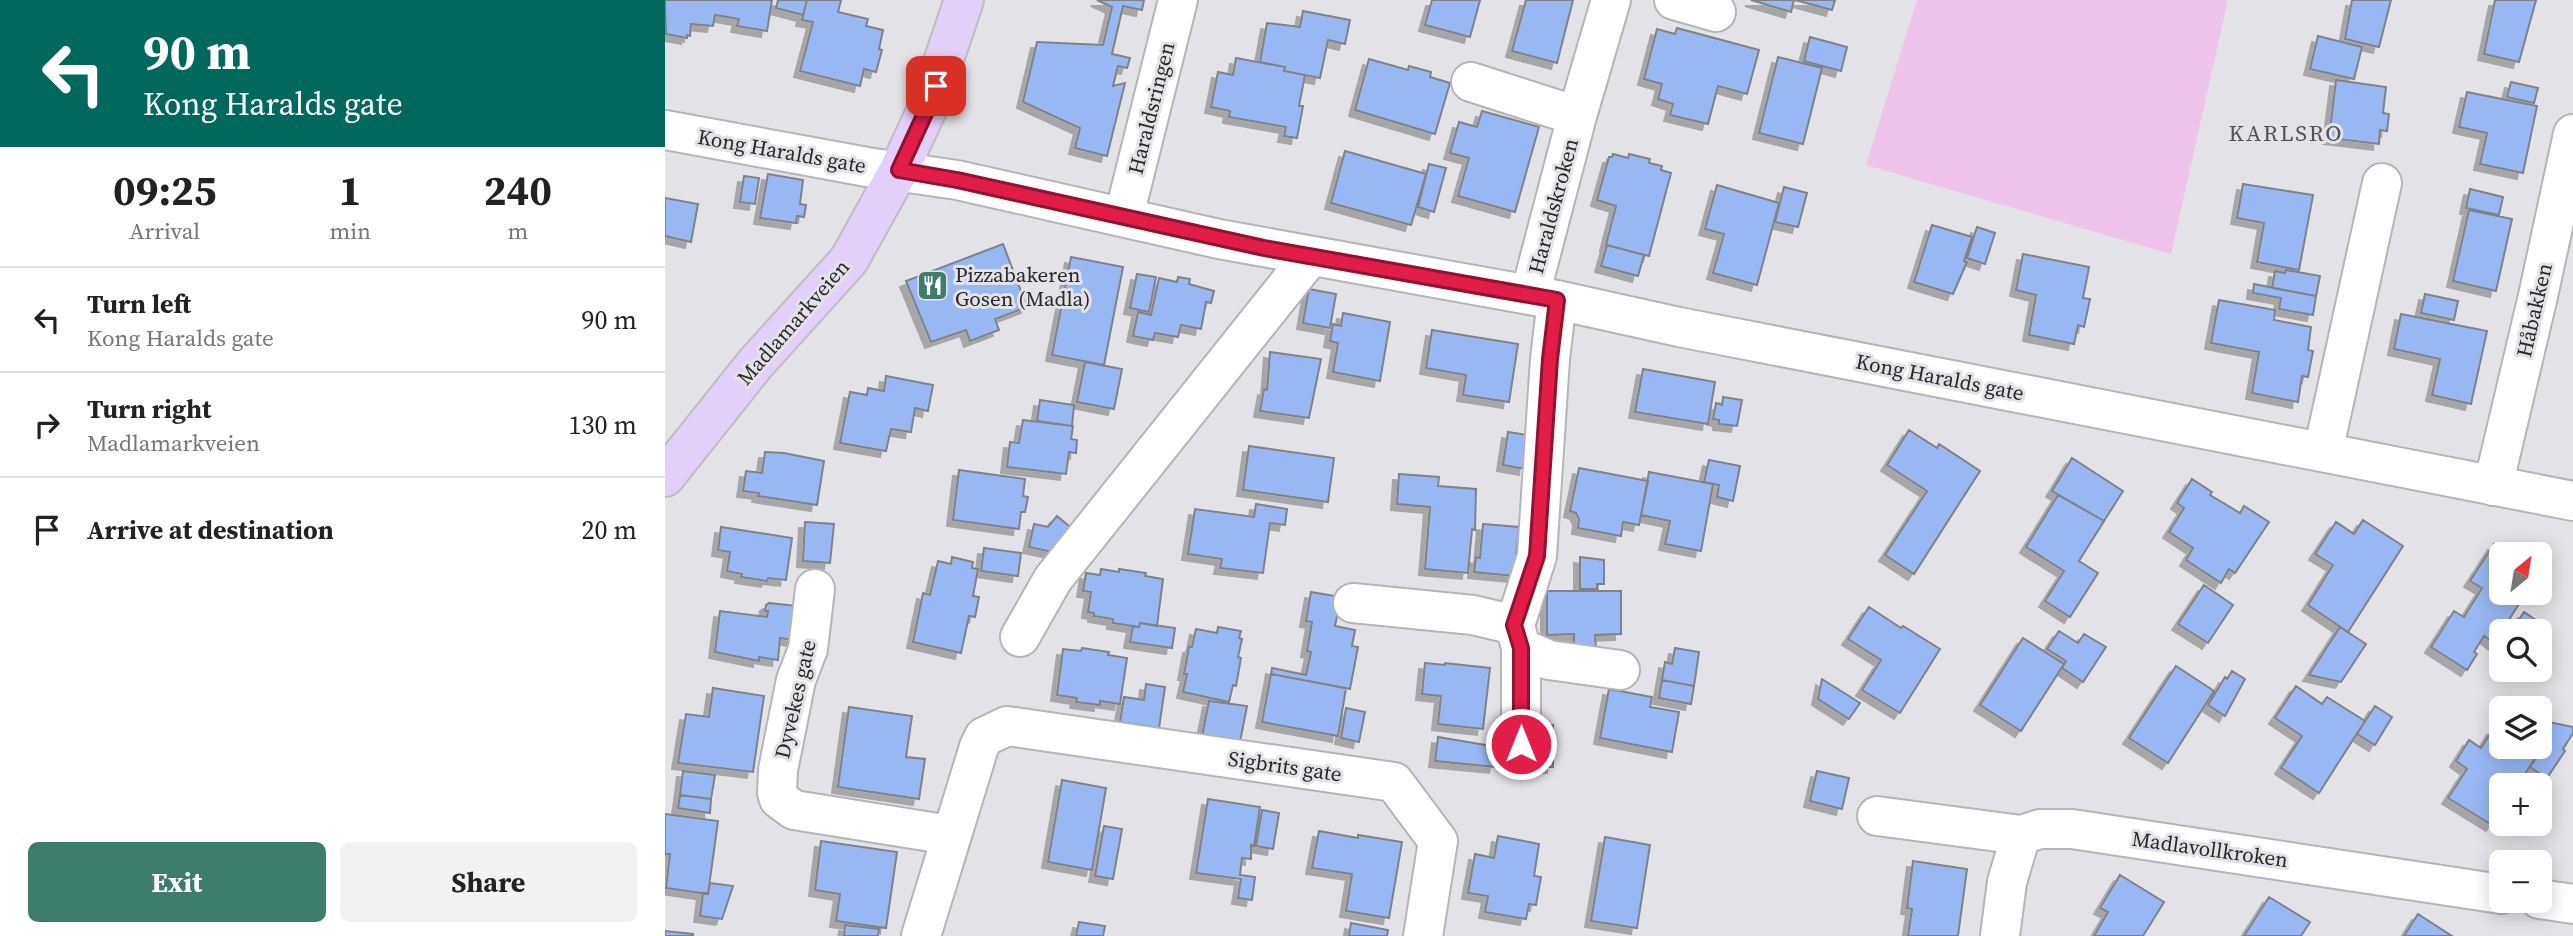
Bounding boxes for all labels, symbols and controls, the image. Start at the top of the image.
text: 90 m [143,18,251,85]
icon: left [28,28,119,119]
street label: Haraldsringen [1121,39,1182,177]
pin [906,56,966,116]
icon: arrive [917,67,955,105]
text: Kong Haralds gate [143,82,403,126]
district label: KARLSRO [2228,117,2344,149]
street label: Kong Haralds gate [696,122,868,180]
street label: Haraldskroken [1521,135,1585,277]
text: 09:25 [113,161,217,219]
text: 1 [339,161,362,219]
text: 240 [484,161,552,219]
text: Arrival [129,215,200,247]
text: min [329,215,371,247]
text: m [508,215,528,247]
street label: Madlamarkveien [730,253,856,391]
place label: Pizzabakeren Gosen (Madla) [955,260,1090,313]
street label: Håbakken [2509,260,2559,360]
restaurant icon: Pizzabakeren Gosen (Madla) [915,269,949,303]
text: Turn left [87,286,191,322]
icon: left [28,301,66,339]
text: 90 m [582,302,637,338]
text: Kong Haralds gate [87,322,274,354]
street label: Kong Haralds gate [1854,346,2026,408]
text: Turn right [87,391,211,427]
icon: right [28,406,66,444]
text: 130 m [569,407,637,443]
text: Madlamarkveien [87,427,260,459]
icon: arrive [28,511,66,549]
text: Arrive at destination [87,512,334,548]
text: 20 m [582,512,637,548]
north arrow [2489,542,2551,606]
map controls [2489,542,2552,913]
button: search [2489,619,2552,682]
street label: Dyvekes gate [767,637,823,761]
button: layers [2489,696,2552,759]
position arrow [1484,707,1558,781]
street label: Sigbrits gate [1226,744,1344,788]
button: + [2489,773,2552,836]
street label: Madlavollkroken [2130,824,2290,874]
button: Exit [28,842,326,922]
button: Share [340,842,637,922]
button: − [2489,850,2552,913]

